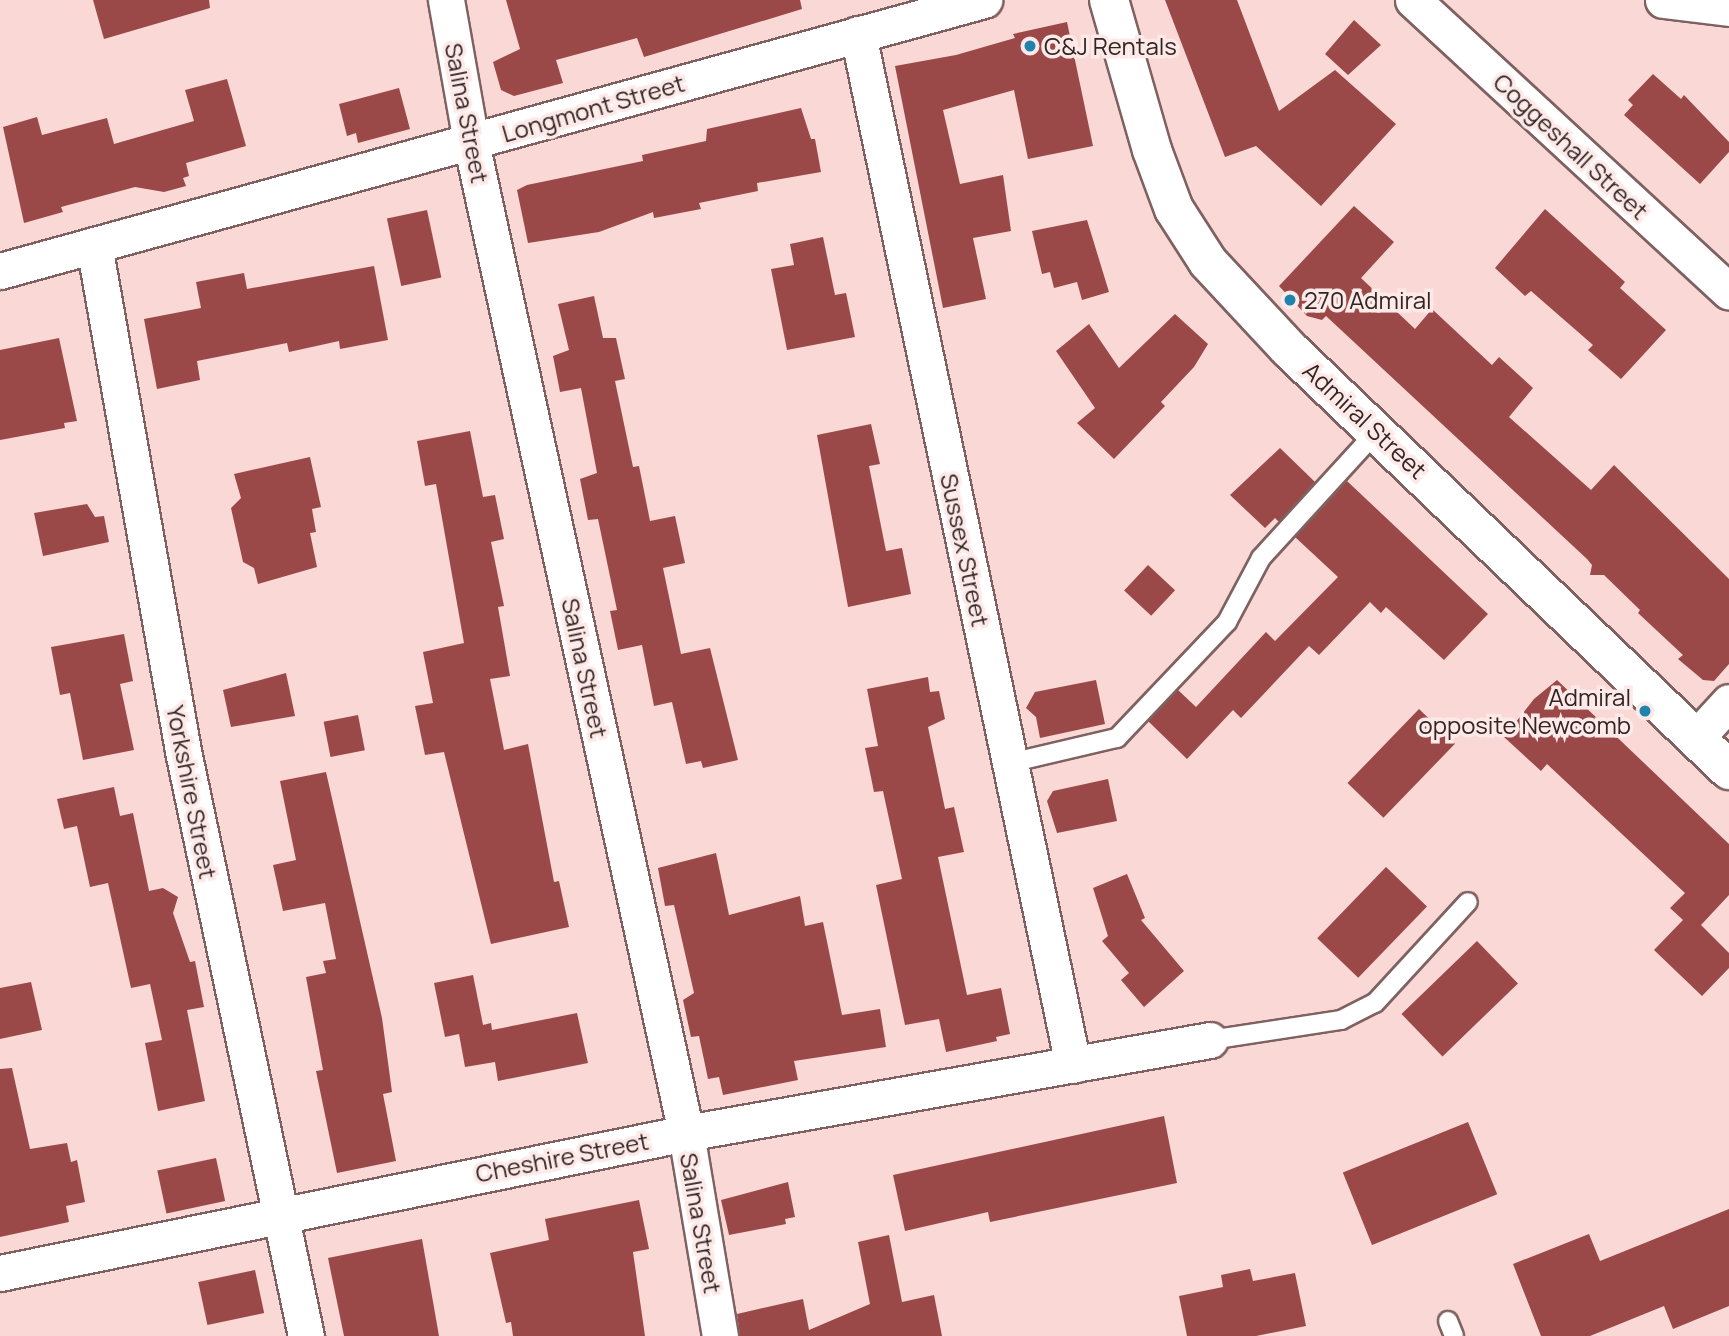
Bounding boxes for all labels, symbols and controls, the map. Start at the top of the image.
place label: C&J Rentals [1044,32,1177,60]
marker: C&J Rentals [1022,38,1038,54]
street label: Salina Street [439,40,495,186]
street label: Coggeshall Street [1488,67,1654,225]
street label: Longmont Street [498,68,688,148]
place label: 270 Admiral [1304,286,1432,314]
marker: 270 Admiral [1282,292,1298,308]
street label: Admiral Street [1297,356,1433,484]
street label: Sussex Street [935,471,995,629]
street label: Salina Street [556,595,614,741]
place label: Admiral opposite Newcomb [1419,683,1631,739]
street label: Yorkshire Street [161,703,223,881]
marker: Admiral opposite Newcomb [1637,703,1653,719]
street label: Cheshire Street [473,1126,651,1188]
street label: Salina Street [674,1150,728,1296]

